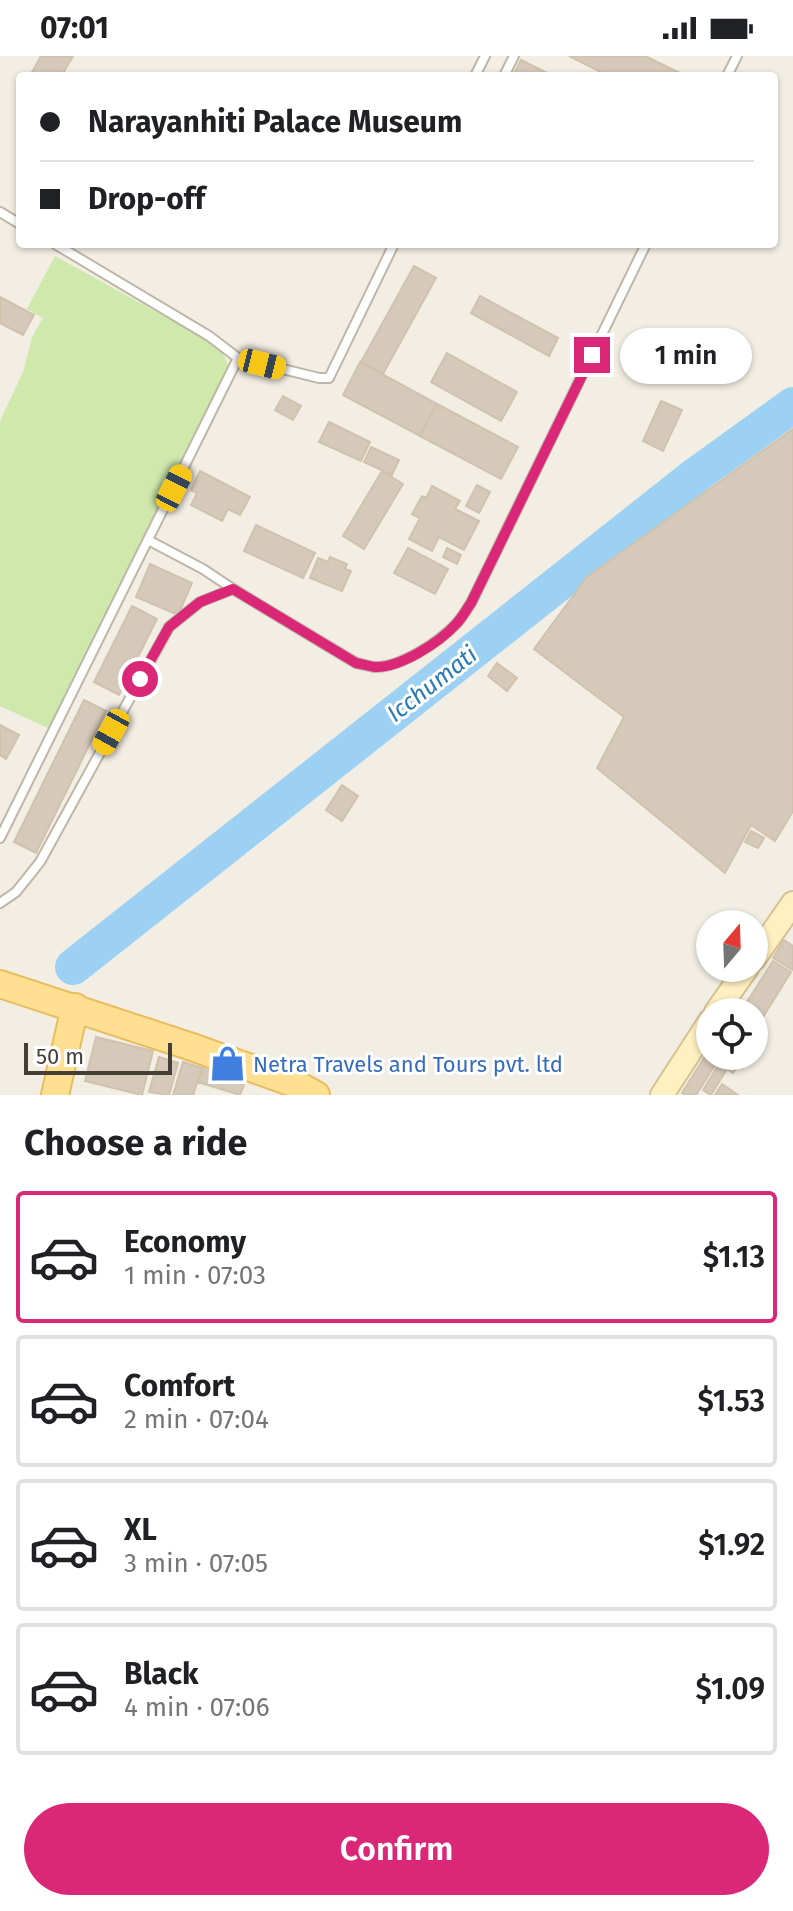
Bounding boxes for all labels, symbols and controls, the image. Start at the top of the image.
text: 07:01 [40,10,109,46]
text: Narayanhiti Palace Museum [88,104,462,140]
text: Drop-off [88,181,205,217]
callout: 1 min [620,327,752,383]
route end [574,337,610,373]
text: 1 min [655,340,717,371]
car [236,347,288,381]
car [152,461,196,515]
water label: Icchumati [382,640,483,728]
route start [122,661,158,697]
car [89,705,133,759]
north arrow [696,910,768,982]
map controls [696,910,768,1070]
button: locate [696,998,768,1070]
scale bar [24,1039,172,1075]
text: 50 m [36,1043,84,1070]
shop icon: Netra Travels and Tours pvt. ltd [208,1045,246,1083]
place label: Netra Travels and Tours pvt. ltd [253,1051,563,1078]
text: Choose a ride [24,1121,247,1165]
icon: car [28,1221,100,1293]
text: Economy [124,1224,246,1260]
text: $1.13 [703,1239,765,1275]
text: 1 min · 07:03 [124,1260,266,1291]
icon: car [28,1365,100,1437]
text: Comfort [124,1368,235,1404]
text: $1.53 [697,1383,765,1419]
text: 2 min · 07:04 [124,1404,269,1435]
icon: car [28,1509,100,1581]
text: XL [124,1512,157,1548]
text: $1.92 [698,1527,765,1563]
text: 3 min · 07:05 [124,1548,268,1579]
icon: car [28,1653,100,1725]
text: Black [124,1656,199,1692]
text: $1.09 [696,1671,765,1707]
text: 4 min · 07:06 [124,1692,270,1723]
button: Confirm [24,1803,769,1895]

